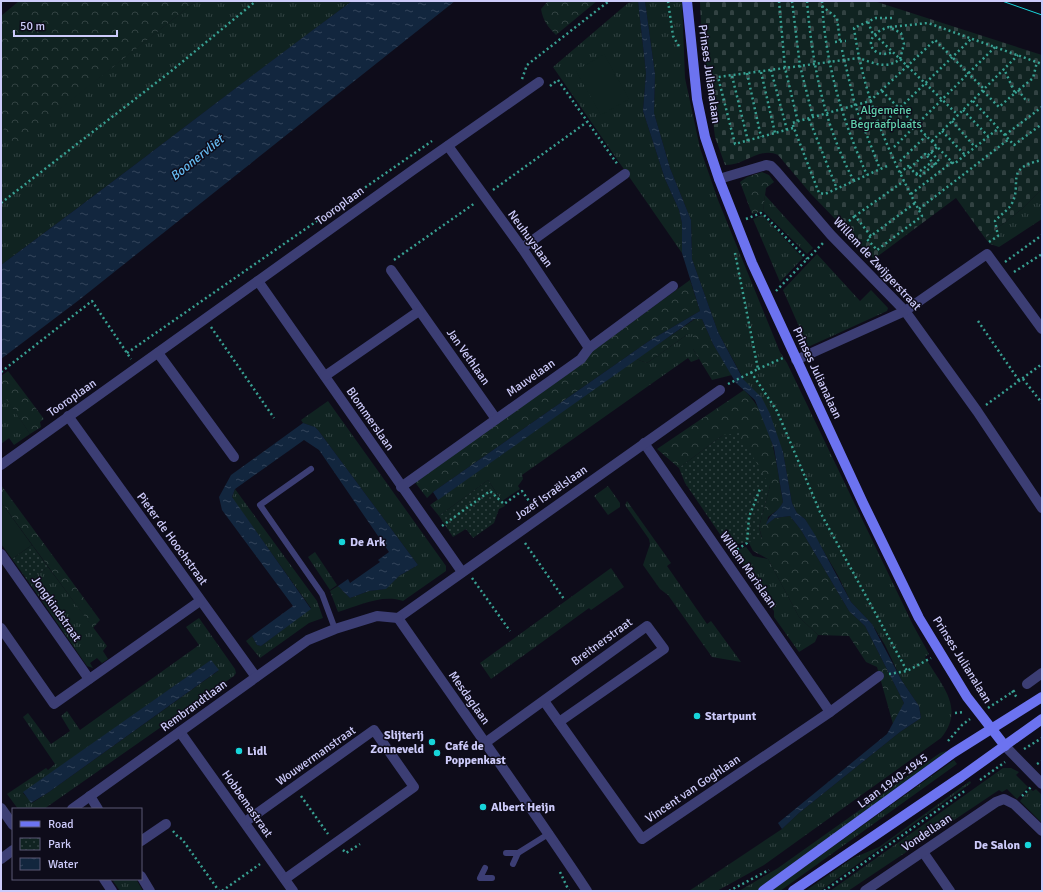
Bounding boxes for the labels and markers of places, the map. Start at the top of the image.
place label: De Ark [350,535,386,550]
marker: De Ark [337,537,347,547]
place label: Startpunt [705,709,757,724]
marker: Startpunt [692,711,702,721]
place label: Slijterij Zonneveld [370,728,425,757]
marker: Slijterij Zonneveld [427,737,437,747]
place label: Café de Poppenkast [445,739,506,768]
place label: Lidl [247,744,267,759]
marker: Lidl [234,746,244,756]
marker: Café de Poppenkast [432,748,442,758]
place label: Albert Heijn [491,800,555,815]
marker: Albert Heijn [478,802,488,812]
place label: De Salon [974,838,1020,853]
marker: De Salon [1023,840,1033,850]

